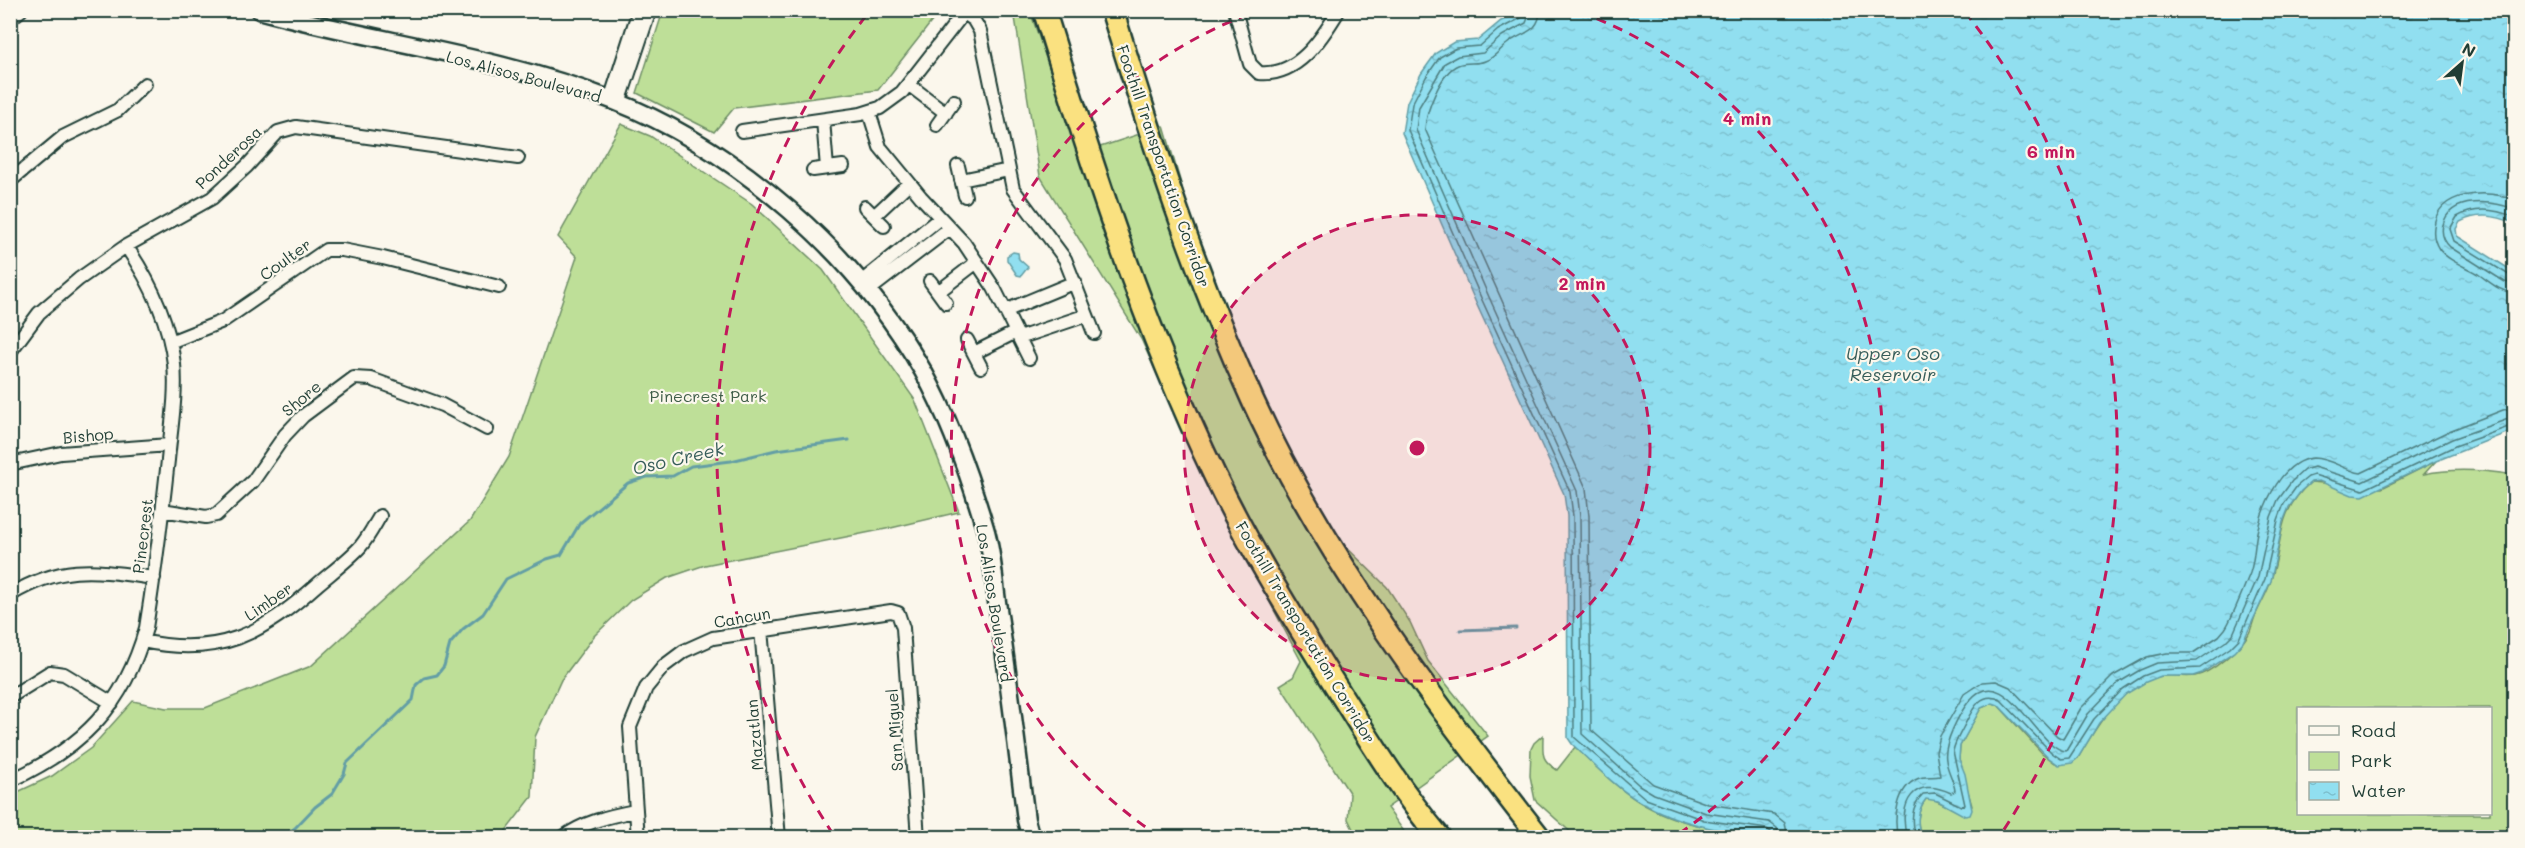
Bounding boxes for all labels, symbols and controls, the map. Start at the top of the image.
north arrow [2432,33,2492,93]
text: N [2459,37,2480,61]
street label: Foothill Transportation Corridor [1113,42,1215,290]
street label: Los Alisos Boulevard [444,45,604,107]
text: 4 min [1723,106,1771,130]
street label: Ponderosa [190,121,266,193]
text: 6 min [2027,139,2075,163]
street label: Coulter [255,233,315,285]
text: 2 min [1558,271,1606,295]
water label: Upper Oso Reservoir [1846,341,1940,386]
street label: Shore [277,375,325,421]
park label: Pinecrest Park [650,385,767,406]
street label: Bishop [62,422,114,448]
water label: Oso Creek [630,436,727,480]
centre of rings [1407,438,1427,458]
street label: Pinecrest [127,497,157,575]
street label: Foothill Transportation Corridor [1231,517,1381,747]
street label: Los Alisos Boulevard [972,523,1018,683]
street label: Limber [240,577,296,625]
street label: Cancun [712,602,772,632]
street label: San Miguel [881,688,907,772]
street label: Mazatlan [740,698,768,772]
legend [2297,707,2492,815]
text: Road [2351,718,2396,742]
text: Park [2351,748,2392,772]
text: Water [2351,778,2406,802]

